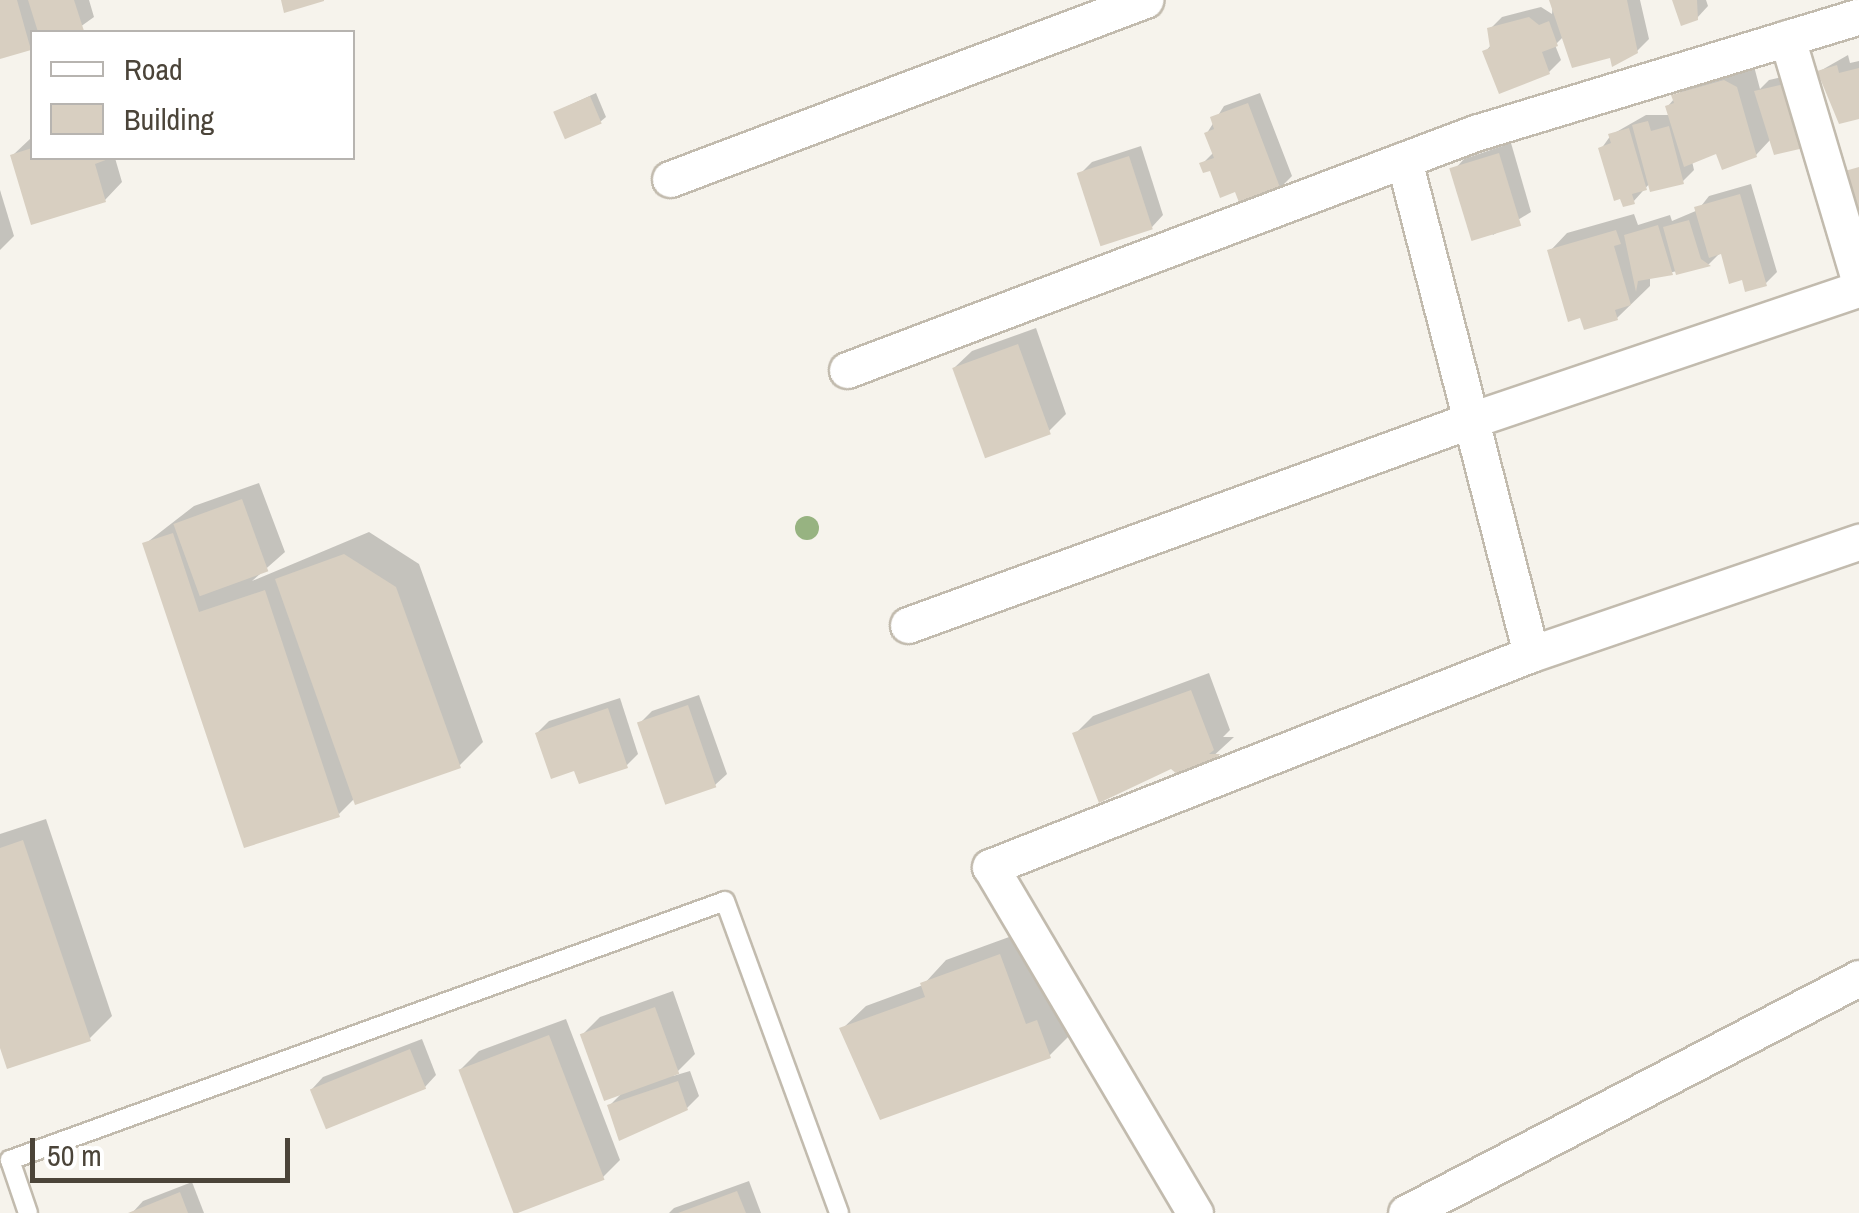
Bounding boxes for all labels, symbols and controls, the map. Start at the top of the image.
legend [30,30,355,160]
text: Road [124,49,183,89]
text: Building [124,99,214,139]
scale bar [35,1118,295,1180]
text: 50 m [47,1135,102,1175]

